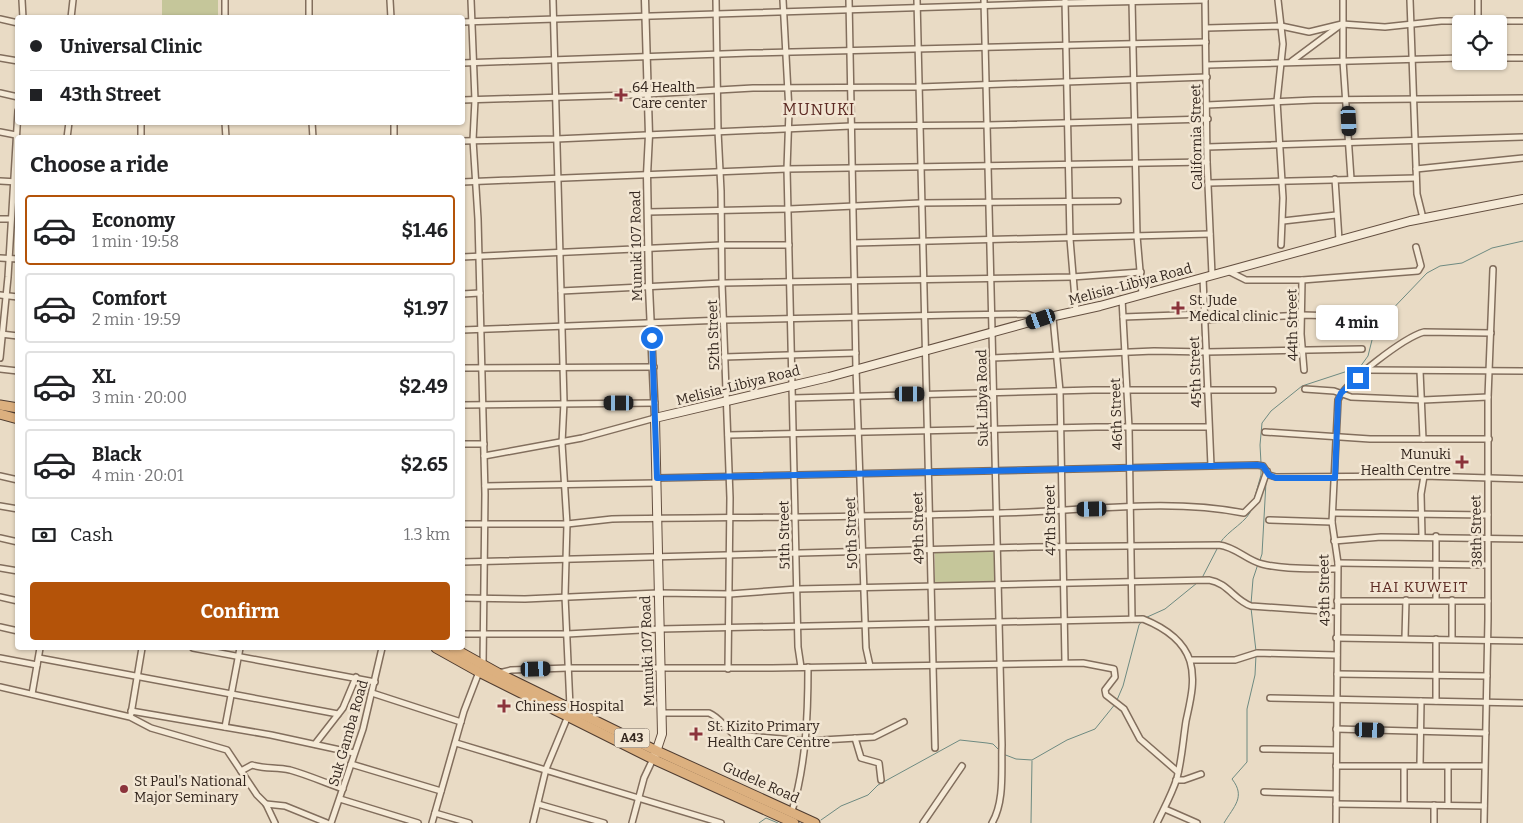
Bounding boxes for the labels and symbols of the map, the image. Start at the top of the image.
place label: 64 Health Care center [632,79,707,112]
street label: California Street [1187,84,1206,190]
marker: 64 Health Care center [614,88,628,102]
district label: MUNUKI [783,100,855,119]
car [1340,106,1357,136]
street label: Munuki 107 Road [627,190,646,302]
street label: Melisia-Libiya Road [1067,260,1194,309]
street label: 44th Street [1283,289,1302,361]
place label: St. Jude Medical clinic [1189,292,1278,325]
street label: 52th Street [704,299,723,371]
marker: St. Jude Medical clinic [1171,301,1185,315]
callout: 4 min [1317,306,1399,340]
car [1024,307,1057,331]
route start [641,327,663,349]
street label: 45th Street [1186,336,1205,408]
street label: Suk Libya Road [973,349,992,447]
street label: Melisia-Libiya Road [674,362,802,409]
route end [1347,367,1369,389]
street label: 46th Street [1107,378,1126,450]
car [895,387,925,402]
car [604,396,634,411]
place label: Munuki Health Centre [1361,446,1451,479]
marker: Munuki Health Centre [1455,455,1469,469]
street label: 47th Street [1041,484,1060,556]
street label: 49th Street [909,492,928,564]
street label: 38th Street [1467,495,1486,567]
street label: 50th Street [842,496,861,569]
street label: 51th Street [775,500,794,570]
car [1076,501,1107,517]
street label: 43th Street [1315,554,1334,626]
district label: HAI KUWEIT [1370,578,1468,596]
street label: Munuki 107 Road [637,595,658,707]
car [520,661,551,677]
street label: Suk Gamba Road [325,678,372,788]
place label: Chiness Hospital [515,698,624,715]
marker: Chiness Hospital [497,699,511,713]
place label: St. Kizito Primary Health Care Centre [707,718,830,751]
car [1354,722,1385,738]
marker: St. Kizito Primary Health Care Centre [689,727,703,741]
road number: A43 [614,728,650,748]
street label: Gudele Road [720,758,802,807]
place label: St Paul's National Major Seminary [134,773,247,806]
marker: St Paul's National Major Seminary [118,783,130,795]

